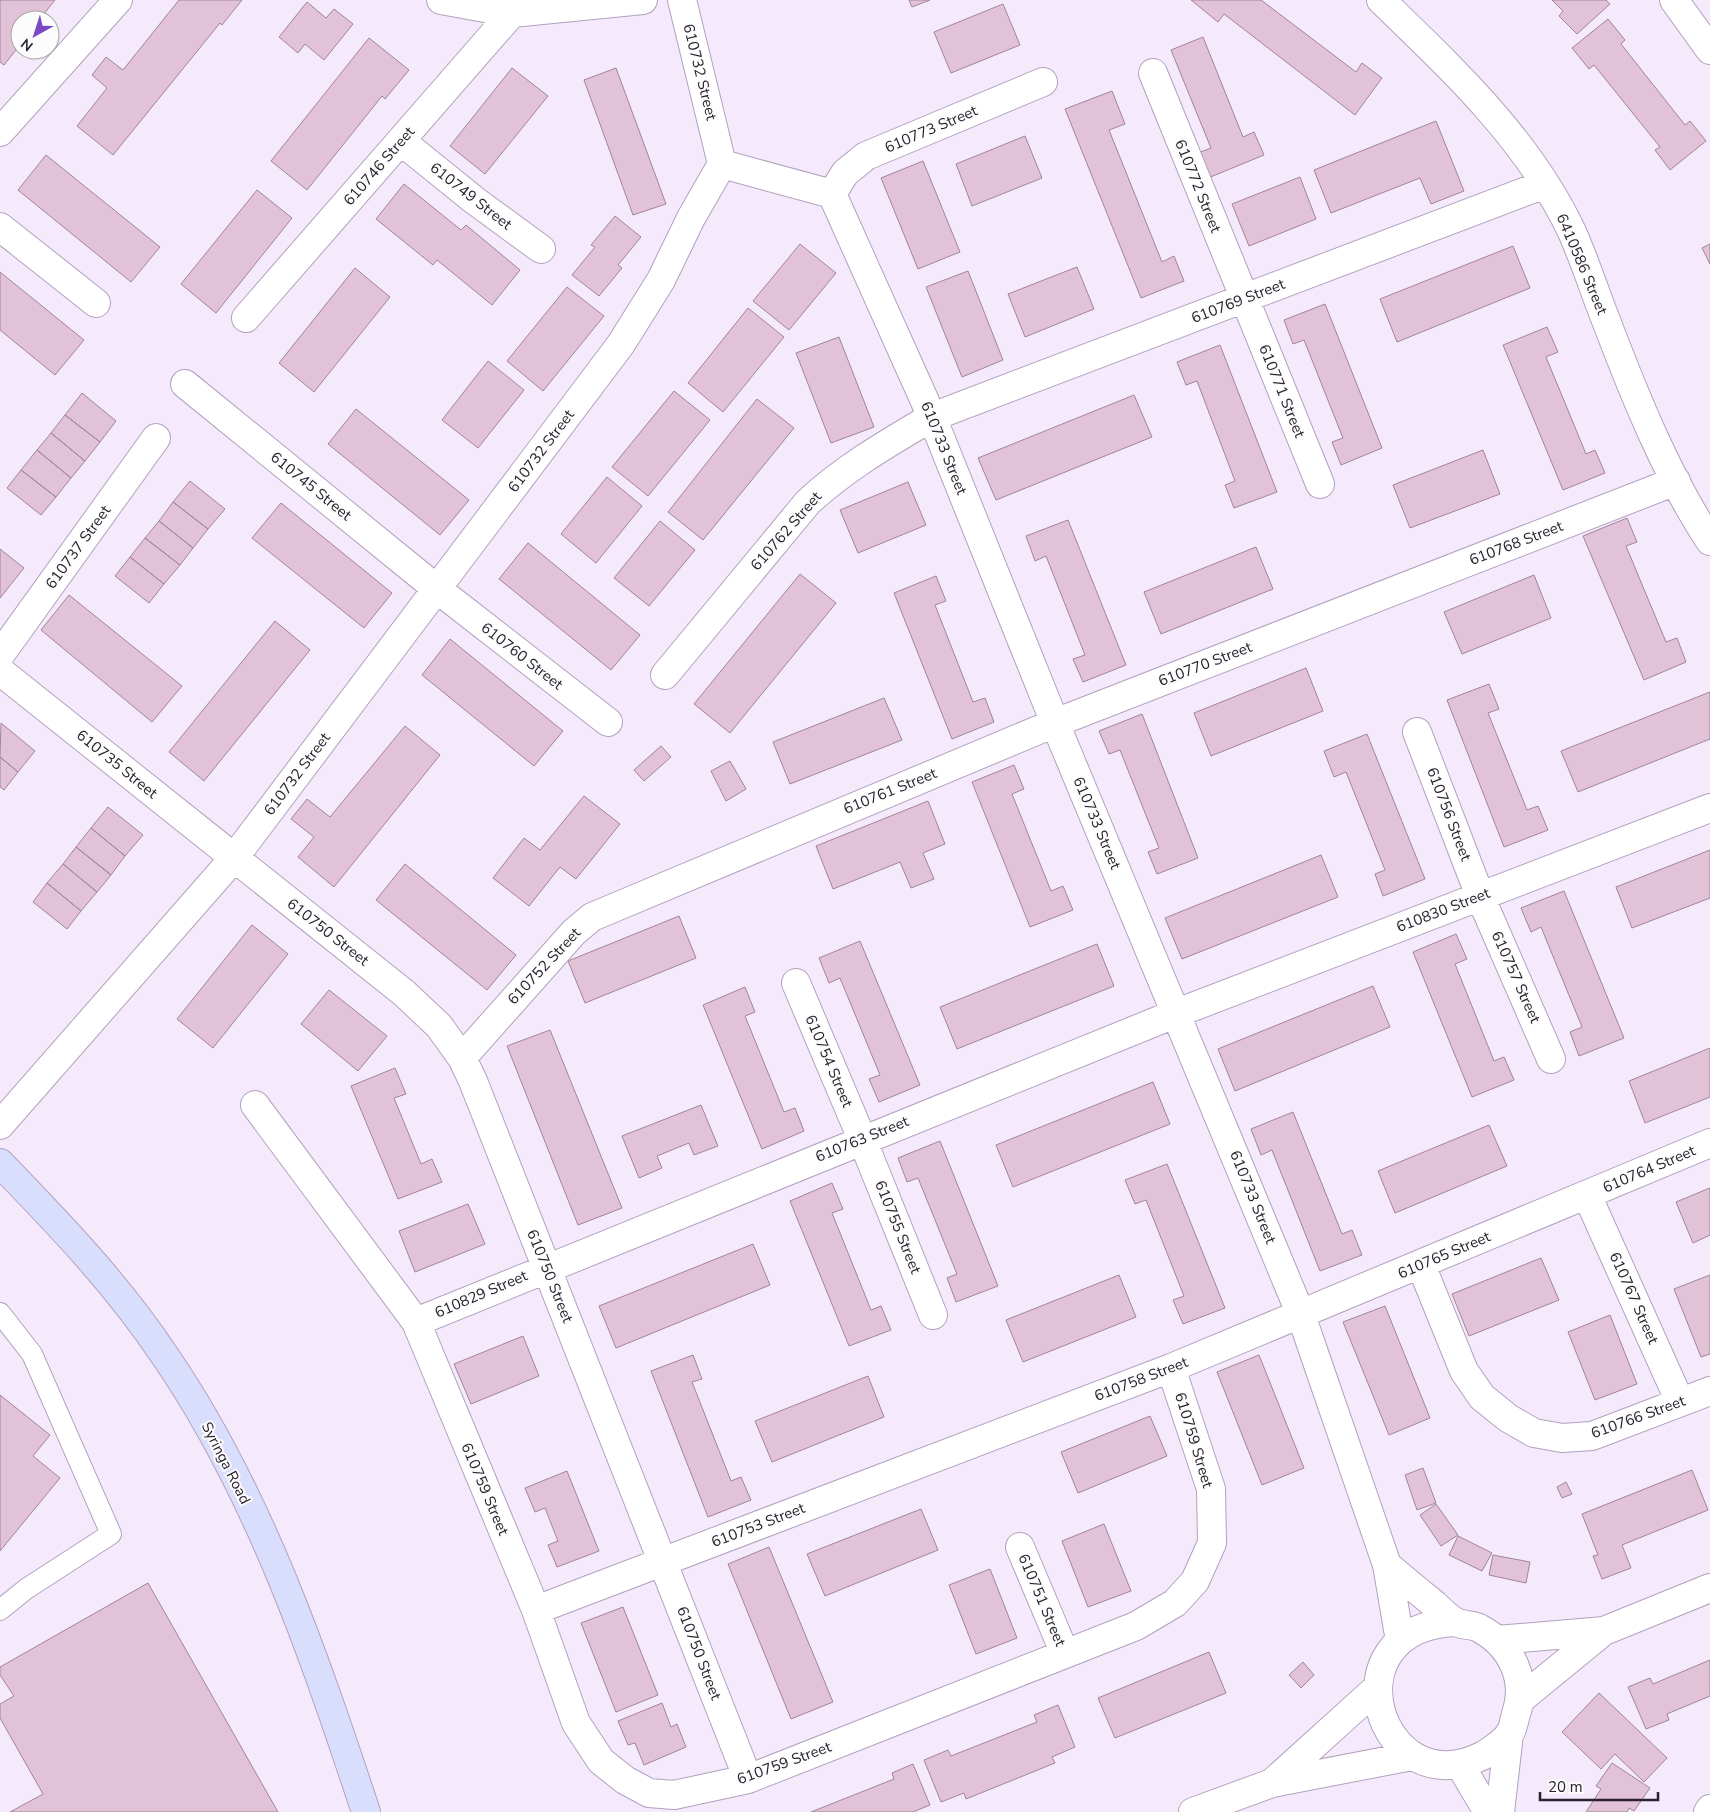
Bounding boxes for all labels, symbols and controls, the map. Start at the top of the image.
north arrow [10,10,60,60]
street label: 610732 Street [678,22,722,123]
text: N [17,34,37,55]
street label: 610773 Street [882,100,981,158]
street label: 610746 Street [339,122,419,210]
street label: 610772 Street [1170,136,1226,236]
street label: 610749 Street [426,158,517,235]
street label: 6410586 Street [1552,210,1613,318]
street label: 610769 Street [1188,274,1288,328]
street label: 610771 Street [1254,341,1310,441]
street label: 610733 Street [916,398,972,498]
street label: 610732 Street [503,405,579,496]
street label: 610745 Street [266,447,356,525]
street label: 610762 Street [746,487,826,575]
street label: 610737 Street [41,501,116,593]
street label: 610768 Street [1466,516,1566,570]
street label: 610760 Street [477,618,568,695]
street label: 610770 Street [1155,637,1255,691]
street label: 610735 Street [72,725,162,803]
street label: 610732 Street [259,728,335,819]
street label: 610761 Street [840,763,940,819]
street label: 610756 Street [1422,764,1476,864]
street label: 610733 Street [1068,774,1126,873]
street label: 610830 Street [1393,883,1493,937]
street label: 610750 Street [283,894,374,971]
street label: 610752 Street [503,923,586,1009]
street label: 610757 Street [1487,928,1546,1027]
street label: 610754 Street [800,1012,858,1111]
street label: 610763 Street [812,1111,912,1167]
street label: 610764 Street [1600,1140,1699,1198]
street label: 610733 Street [1225,1147,1281,1247]
street label: 610755 Street [870,1177,926,1277]
street label: 610750 Street [522,1226,578,1326]
street label: 610765 Street [1395,1226,1494,1284]
street label: 610767 Street [1605,1249,1664,1348]
street label: 610829 Street [432,1265,531,1323]
street label: 610758 Street [1091,1352,1191,1406]
street label: 610759 Street [1170,1390,1218,1491]
street label: 610766 Street [1588,1390,1689,1443]
street label: Syringa Road [197,1418,255,1508]
street label: 610759 Street [456,1440,514,1539]
street label: 610753 Street [708,1498,808,1552]
street label: 610751 Street [1013,1551,1071,1650]
street label: 610750 Street [672,1603,726,1703]
street label: 610759 Street [734,1736,835,1789]
scale bar [1540,1770,1658,1802]
text: 20 m [1548,1777,1583,1797]

